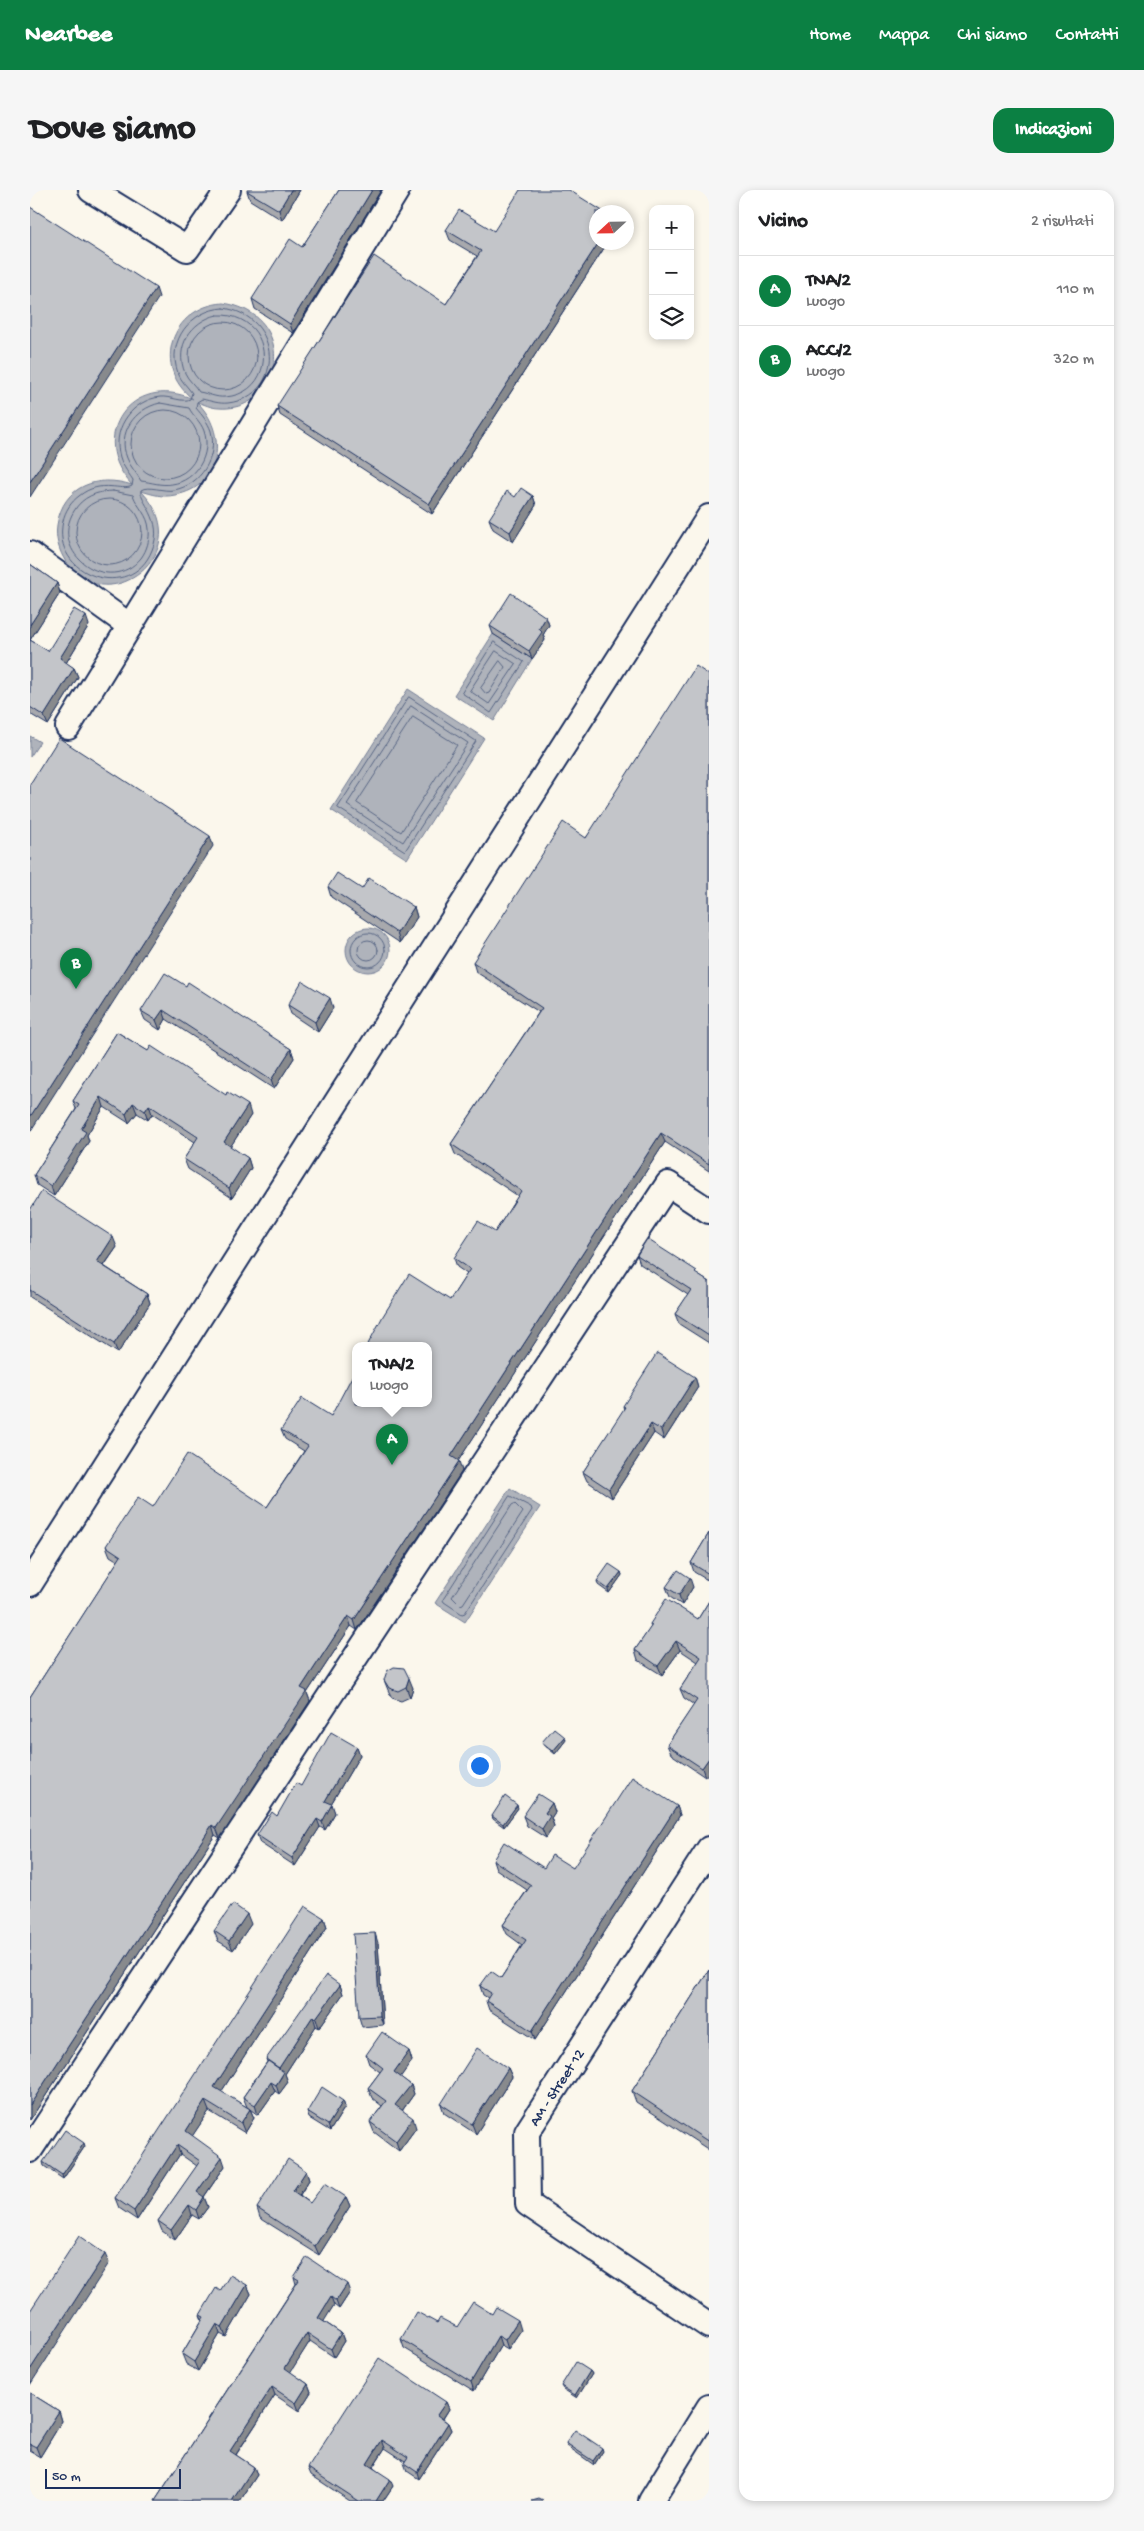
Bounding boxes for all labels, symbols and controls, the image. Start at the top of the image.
text: Nearbee [25,21,112,50]
text: Home [809,25,851,46]
text: Mappa [879,25,929,46]
text: Chi siamo [957,25,1027,46]
text: Contatti [1055,25,1119,46]
button: Indicazioni [993,108,1114,153]
text: Dove siamo [30,110,196,151]
north arrow [589,205,634,250]
map controls [649,205,694,340]
button: + [649,205,694,250]
text: Vicino [759,210,808,235]
text: 2 risultati [1031,213,1094,232]
button: − [649,250,694,295]
text: TNA/2 [806,270,851,293]
text: A [770,281,780,300]
text: 110 m [1057,281,1094,300]
text: Luogo [806,293,845,312]
button: layers [649,295,694,340]
text: ACC/2 [806,340,852,363]
text: B [771,351,779,370]
text: 320 m [1054,351,1094,370]
text: Luogo [806,363,845,382]
pin: B [60,948,92,989]
popup [352,1342,432,1407]
text: TNA/2 [370,1354,414,1377]
text: Luogo [370,1377,409,1396]
pin: A [376,1424,408,1465]
your location [467,1753,493,1779]
street label: AM - Street 12 [526,2046,589,2130]
scale bar [45,2466,181,2489]
text: 50 m [52,2469,81,2486]

